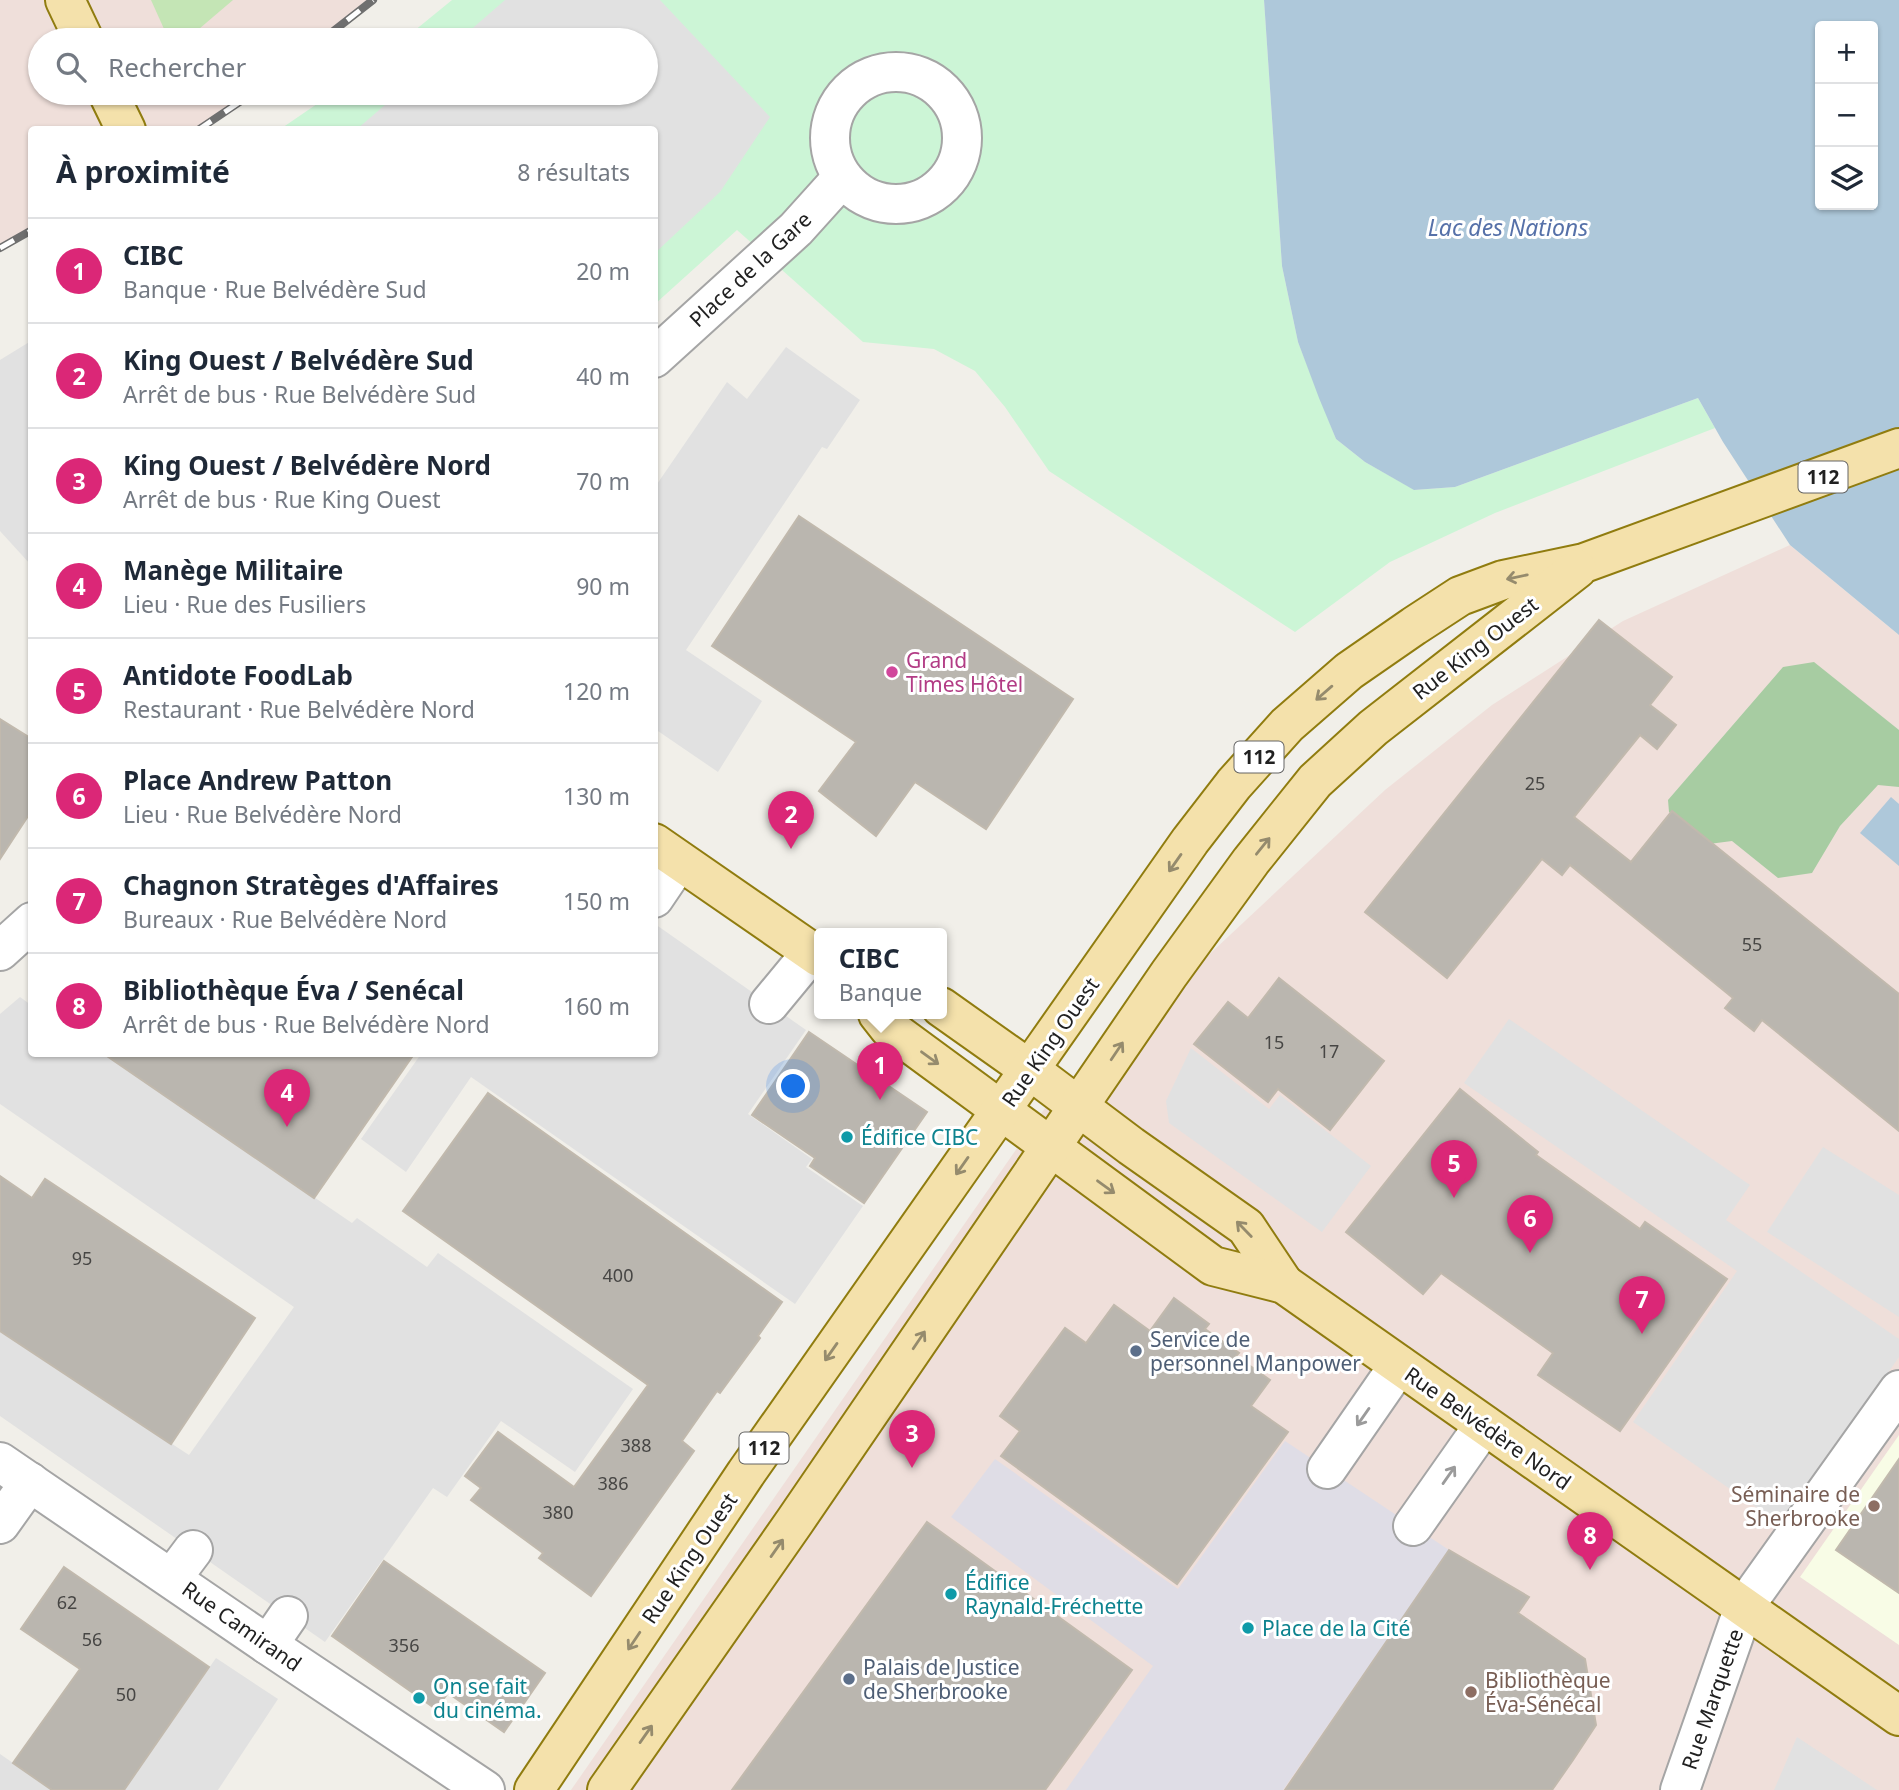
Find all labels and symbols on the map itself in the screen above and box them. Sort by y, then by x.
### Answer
street label: Place de la Gare [683,205,817,333]
water label: Lac des Nations [1428,211,1588,243]
road number: 112 [1798,462,1848,492]
one-way arrow [1506,571,1529,584]
street label: Rue King Ouest [1406,590,1544,706]
place label: Grand Times Hôtel [906,646,1023,698]
marker: Grand Times Hôtel [884,664,900,680]
one-way arrow [1315,685,1333,701]
road number: 112 [1234,742,1284,772]
house number: 25 [1525,771,1545,795]
pin: 2 [768,791,814,849]
one-way arrow [1256,838,1271,856]
one-way arrow [1168,853,1182,872]
house number: 55 [1742,932,1762,956]
street label: Rue King Ouest [995,971,1105,1112]
house number: 15 [1264,1030,1284,1054]
house number: 17 [1319,1039,1339,1063]
pin: 1 [857,1042,903,1100]
one-way arrow [1110,1042,1124,1061]
one-way arrow [920,1051,939,1065]
pin: 4 [264,1069,310,1127]
your location [776,1069,810,1103]
place label: Édifice CIBC [861,1123,978,1151]
marker: Édifice CIBC [839,1129,855,1145]
pin: 5 [1431,1140,1477,1198]
one-way arrow [955,1156,969,1175]
one-way arrow [1096,1180,1115,1195]
pin: 6 [1507,1195,1553,1253]
one-way arrow [1236,1221,1253,1238]
house number: 95 [72,1246,92,1270]
house number: 400 [603,1263,633,1287]
pin: 7 [1619,1276,1665,1334]
place label: Service de personnel Manpower [1150,1325,1361,1377]
one-way arrow [912,1331,926,1350]
one-way arrow [824,1342,838,1361]
marker: Service de personnel Manpower [1128,1343,1144,1359]
street label: Rue Belvédère Nord [1399,1360,1577,1496]
one-way arrow [1356,1407,1370,1426]
pin: 3 [889,1410,935,1468]
road number: 112 [740,1432,788,1464]
house number: 388 [621,1433,651,1457]
one-way arrow [1442,1466,1456,1485]
house number: 386 [598,1471,628,1495]
place label: Séminaire de Sherbrooke [1731,1480,1860,1532]
street label: Rue King Ouest [635,1487,743,1629]
marker: Séminaire de Sherbrooke [1866,1498,1882,1514]
house number: 380 [543,1500,573,1524]
pin: 8 [1567,1512,1613,1570]
one-way arrow [770,1539,784,1558]
place label: Édifice Raynald-Fréchette [965,1568,1143,1620]
street label: Rue Camirand [177,1575,307,1677]
marker: Édifice Raynald-Fréchette [943,1586,959,1602]
house number: 62 [57,1590,77,1614]
place label: Place de la Cité [1262,1614,1410,1642]
marker: Place de la Cité [1240,1620,1256,1636]
street label: Rue Marquette [1675,1625,1749,1773]
house number: 56 [82,1627,102,1651]
one-way arrow [626,1631,640,1651]
house number: 356 [389,1633,419,1657]
place label: Palais de Justice de Sherbrooke [863,1653,1020,1705]
place label: Bibliothèque Éva-Sénécal [1485,1666,1611,1718]
marker: Palais de Justice de Sherbrooke [841,1671,857,1687]
place label: On se fait du cinéma. [433,1672,542,1724]
house number: 50 [116,1682,136,1706]
marker: Bibliothèque Éva-Sénécal [1463,1684,1479,1700]
marker: On se fait du cinéma. [411,1690,427,1706]
one-way arrow [639,1725,653,1744]

